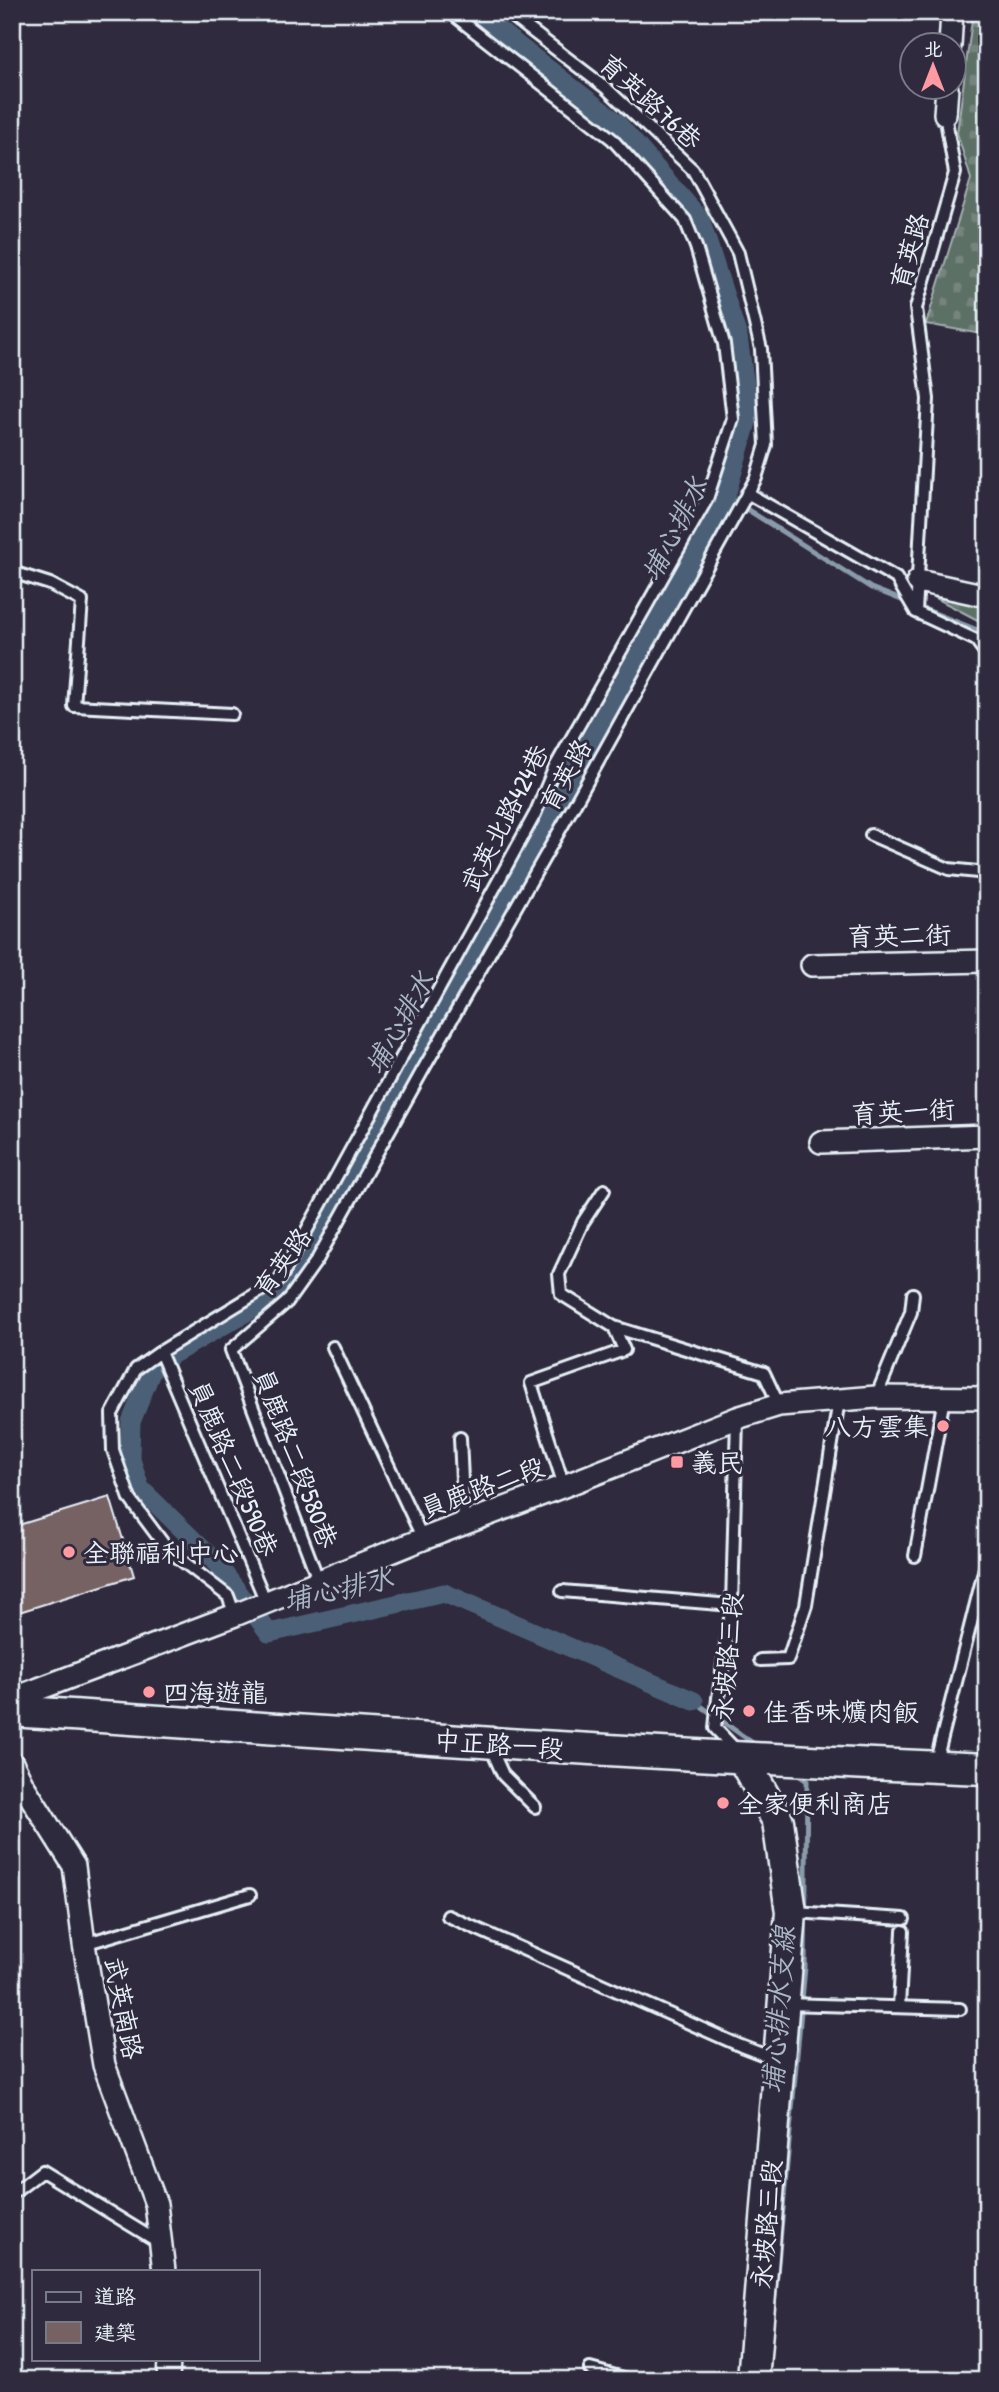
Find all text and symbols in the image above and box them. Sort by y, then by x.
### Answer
north arrow [898,32,968,102]
text: 北 [923,36,943,62]
street label: 育英路76巷 [592,45,710,157]
street label: 育英路 [881,209,937,293]
water label: 埔心排水 [632,470,717,588]
street label: 育英路 [531,732,599,818]
street label: 武英北路424巷 [452,738,556,898]
street label: 育英二街 [847,917,951,953]
water label: 埔心排水 [355,964,443,1081]
street label: 育英一街 [850,1091,956,1131]
street label: 育英路 [245,1220,319,1304]
street label: 員鹿路二段580巷 [246,1363,346,1553]
street label: 員鹿路二段590巷 [181,1375,287,1561]
place label: 八方雲集 [825,1409,929,1444]
marker: 八方雲集 [935,1418,951,1434]
place label: 義民 [691,1445,743,1480]
street label: 員鹿路二段 [415,1448,549,1526]
marker: 義民 [669,1454,685,1470]
place label: 全聯福利中心 [83,1535,239,1570]
marker: 全聯福利中心 [61,1544,77,1560]
water label: 埔心排水 [279,1558,398,1620]
street label: 永坡路三段 [704,1591,750,1723]
place label: 四海遊龍 [163,1675,267,1710]
marker: 四海遊龍 [141,1684,157,1700]
place label: 佳香味爌肉飯 [763,1694,919,1729]
marker: 佳香味爌肉飯 [741,1703,757,1719]
street label: 中正路一段 [433,1722,565,1766]
place label: 全家便利商店 [737,1786,893,1821]
marker: 全家便利商店 [715,1795,731,1811]
water label: 埔心排水支線 [753,1923,803,2095]
street label: 武英南路 [97,1954,151,2062]
street label: 永坡路三段 [743,2158,789,2290]
legend [32,2270,259,2360]
text: 道路 [94,2282,136,2311]
text: 建築 [94,2318,136,2347]

